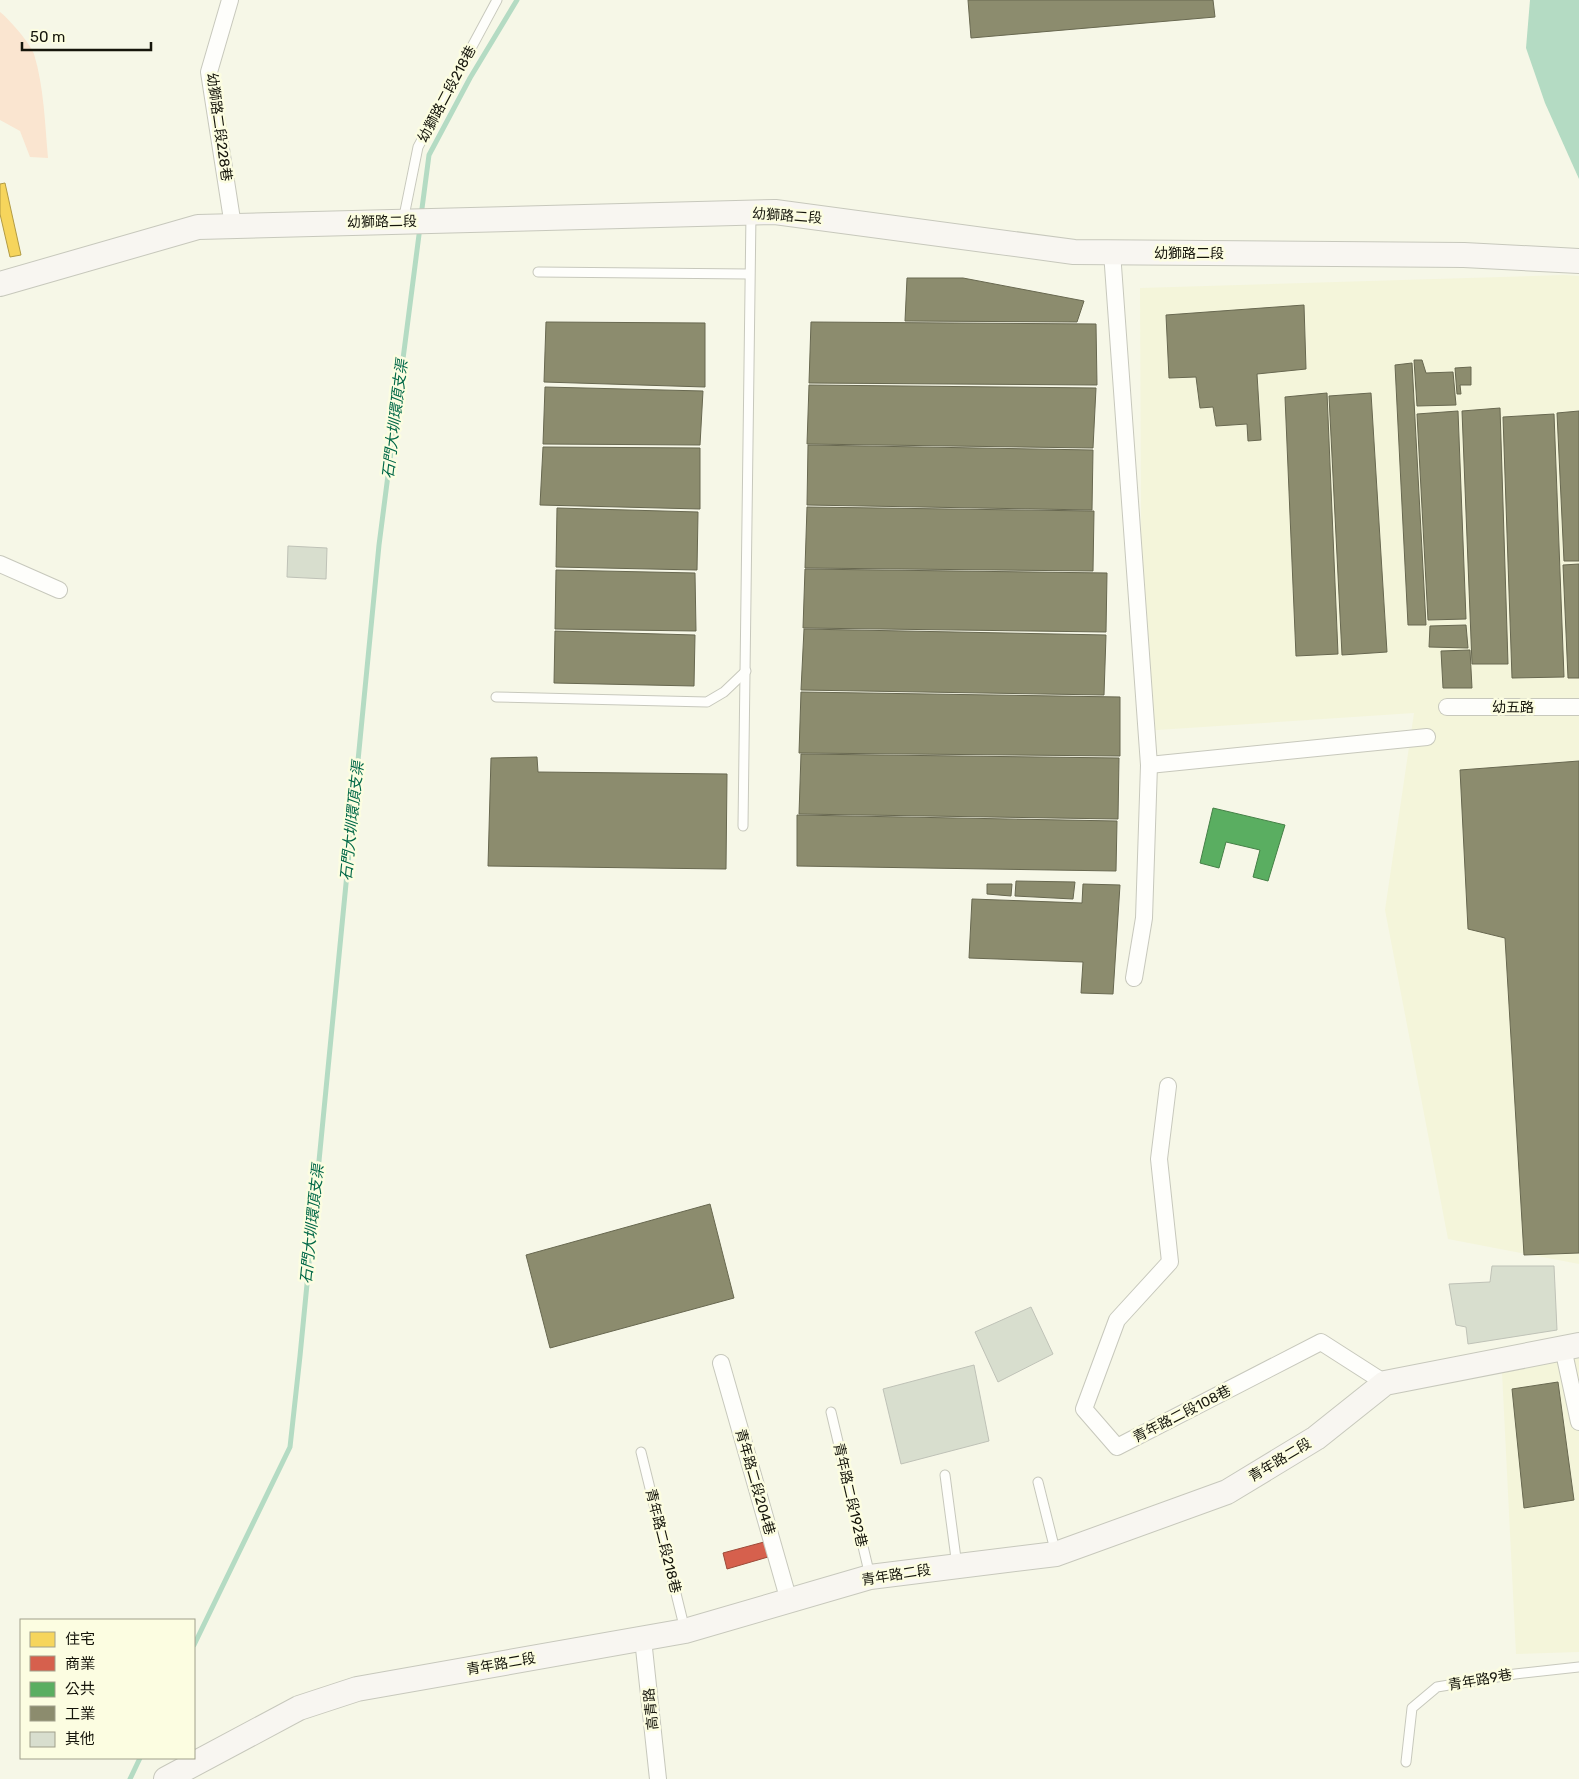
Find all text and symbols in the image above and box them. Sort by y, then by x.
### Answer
scale bar [22,20,151,52]
text: 50 m [30,28,65,46]
street label: 幼獅路二段218巷 [414,43,480,145]
street label: 幼獅路二段228巷 [203,72,235,182]
street label: 幼獅路二段 [751,205,823,227]
street label: 幼獅路二段 [347,213,417,231]
street label: 幼獅路二段 [1154,245,1224,262]
water label: 石門大圳環頂支渠 [379,356,411,480]
street label: 幼五路 [1492,699,1534,716]
water label: 石門大圳環頂支渠 [337,758,367,882]
water label: 石門大圳環頂支渠 [297,1161,327,1285]
street label: 青年路二段108巷 [1130,1382,1234,1446]
street label: 青年路二段204巷 [732,1427,778,1537]
street label: 青年路二段 [1246,1435,1314,1485]
street label: 青年路二段192巷 [830,1441,870,1549]
street label: 青年路二段218巷 [642,1487,684,1595]
street label: 青年路二段 [860,1561,932,1589]
legend [20,1619,195,1759]
text: 住宅 [65,1630,95,1648]
street label: 青年路二段 [465,1650,537,1678]
text: 商業 [65,1655,95,1673]
street label: 青年路9巷 [1447,1666,1513,1694]
text: 公共 [65,1680,95,1698]
street label: 高青路 [640,1687,662,1731]
text: 工業 [65,1705,95,1723]
text: 其他 [65,1730,95,1748]

